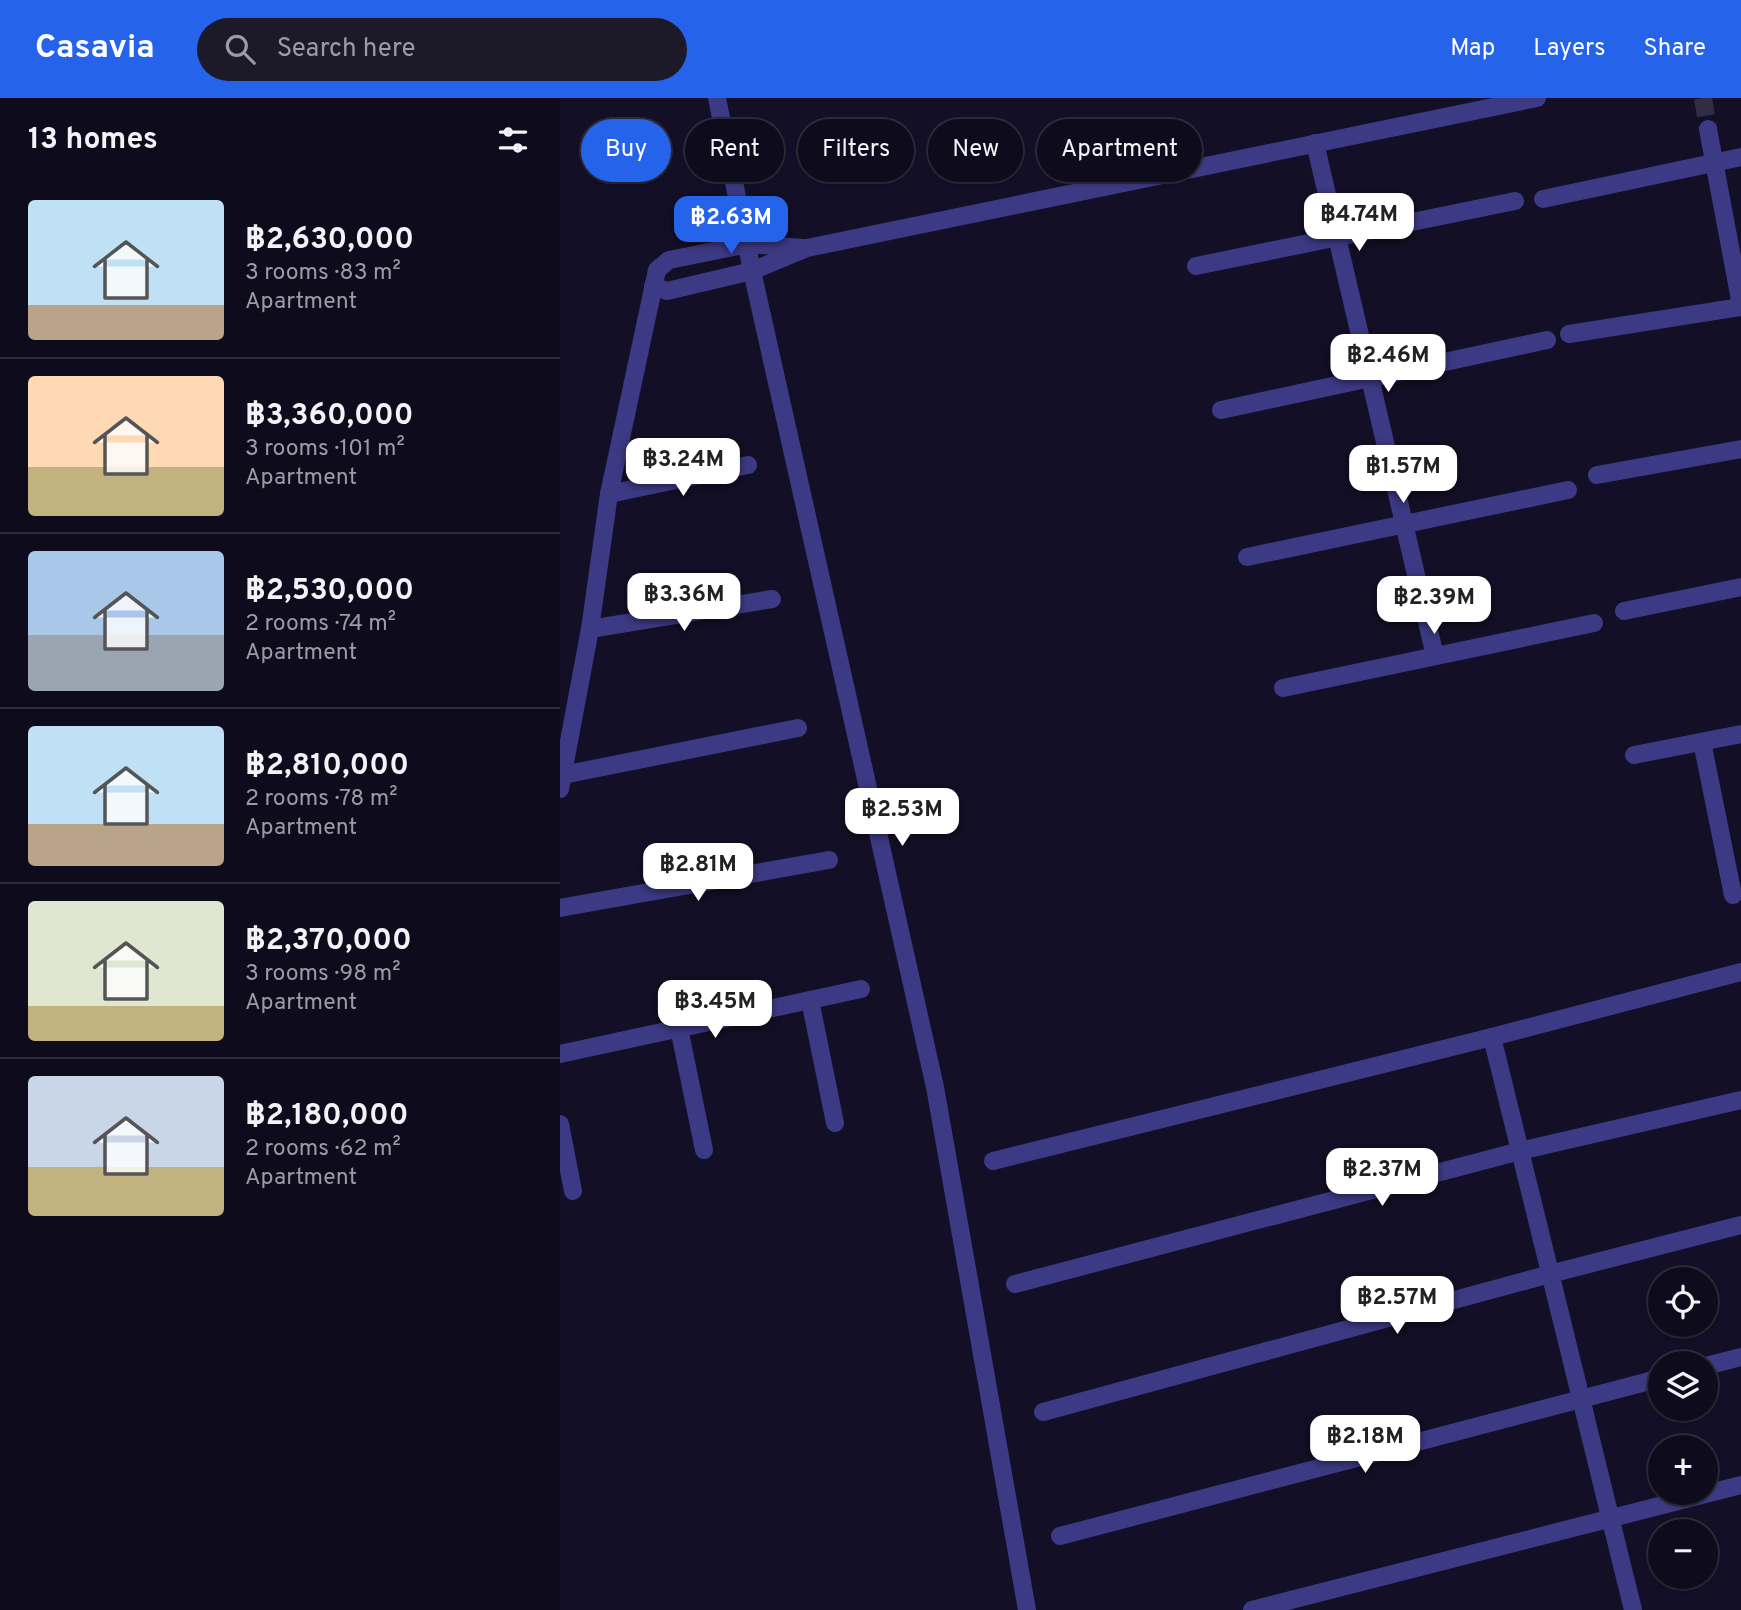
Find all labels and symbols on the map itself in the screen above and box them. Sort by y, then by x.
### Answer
pin: ฿4.74M [1302,194,1416,253]
pin: ฿2.63M [674,197,788,256]
pin: ฿2.46M [1331,334,1445,394]
pin: ฿3.24M [626,438,740,498]
pin: ฿1.57M [1346,446,1460,505]
pin: ฿3.36M [627,574,741,633]
pin: ฿2.39M [1377,576,1491,636]
pin: ฿2.53M [845,788,959,848]
pin: ฿2.81M [641,844,755,903]
pin: ฿3.45M [658,981,772,1040]
pin: ฿2.37M [1325,1148,1439,1208]
pin: ฿2.57M [1340,1276,1454,1336]
pin: ฿2.18M [1308,1416,1422,1475]

